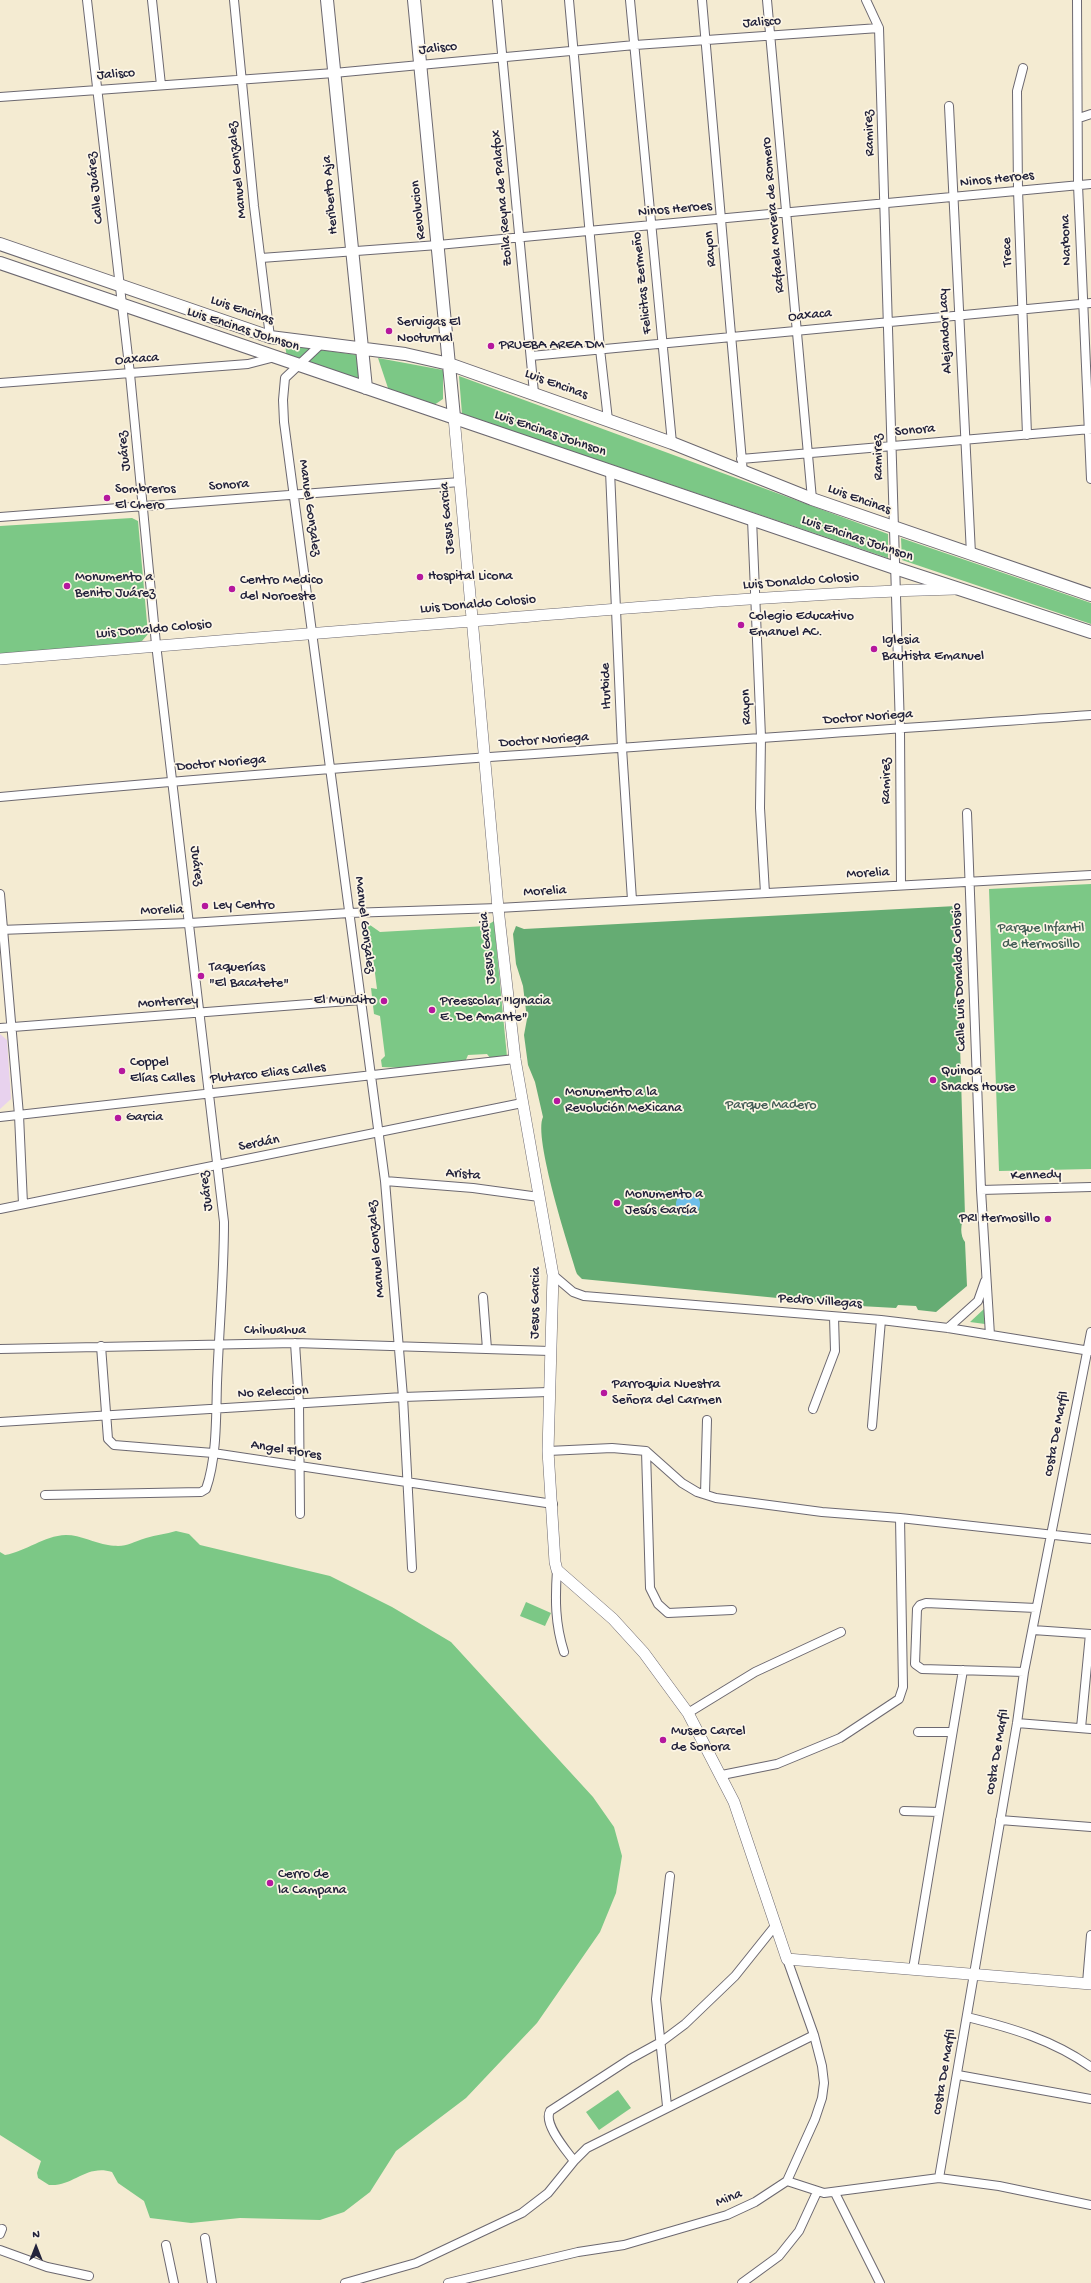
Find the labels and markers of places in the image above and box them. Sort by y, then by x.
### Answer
place label: Servigas El Nocturnal [397,315,461,348]
marker: Servigas El Nocturnal [384,326,394,336]
place label: PRUEBA AREA DM [499,338,604,354]
marker: PRUEBA AREA DM [486,341,496,351]
place label: Sombreros El Chero [115,482,176,514]
marker: Sombreros El Chero [102,493,112,503]
place label: Hospital Licona [428,569,513,585]
place label: Monumento a Benito Juárez [75,570,155,602]
marker: Hospital Licona [415,572,425,582]
place label: Centro Medico del Noroeste [240,573,323,606]
marker: Monumento a Benito Juárez [62,581,72,591]
marker: Centro Medico del Noroeste [227,584,237,594]
place label: Colegio Educativo Emanuel AC. [749,609,854,642]
marker: Colegio Educativo Emanuel AC. [736,620,746,630]
place label: Iglesia Bautista Emanuel [882,633,984,666]
marker: Iglesia Bautista Emanuel [869,644,879,654]
place label: Ley Centro [213,898,275,914]
marker: Ley Centro [200,901,210,911]
place label: Taquerías "El Bacatete" [209,960,289,992]
marker: Taquerías "El Bacatete" [196,971,206,981]
place label: El Mundito [314,993,376,1009]
place label: Preescolar "Ignacia E. De Amante" [440,994,551,1026]
marker: El Mundito [379,996,389,1006]
marker: Preescolar "Ignacia E. De Amante" [427,1005,437,1015]
place label: Coppel Elías Calles [130,1055,195,1088]
place label: Quinoa Snacks House [941,1064,1016,1096]
marker: Coppel Elías Calles [117,1066,127,1076]
marker: Quinoa Snacks House [928,1075,938,1085]
place label: Monumento a la Revolución Mexicana [565,1085,682,1118]
marker: Monumento a la Revolución Mexicana [552,1096,562,1106]
place label: Garcia [126,1110,163,1126]
marker: Garcia [113,1113,123,1123]
place label: Monumento a Jesús García [625,1187,703,1220]
marker: Monumento a Jesús García [612,1198,622,1208]
place label: PRI Hermosillo [959,1211,1040,1227]
marker: PRI Hermosillo [1043,1214,1053,1224]
place label: Parroquia Nuestra Señora del Carmen [612,1377,722,1410]
marker: Parroquia Nuestra Señora del Carmen [599,1388,609,1398]
place label: Museo Carcel de Sonora [671,1724,746,1756]
marker: Museo Carcel de Sonora [658,1735,668,1745]
place label: Cerro de la Campana [278,1867,347,1900]
marker: Cerro de la Campana [265,1878,275,1888]

